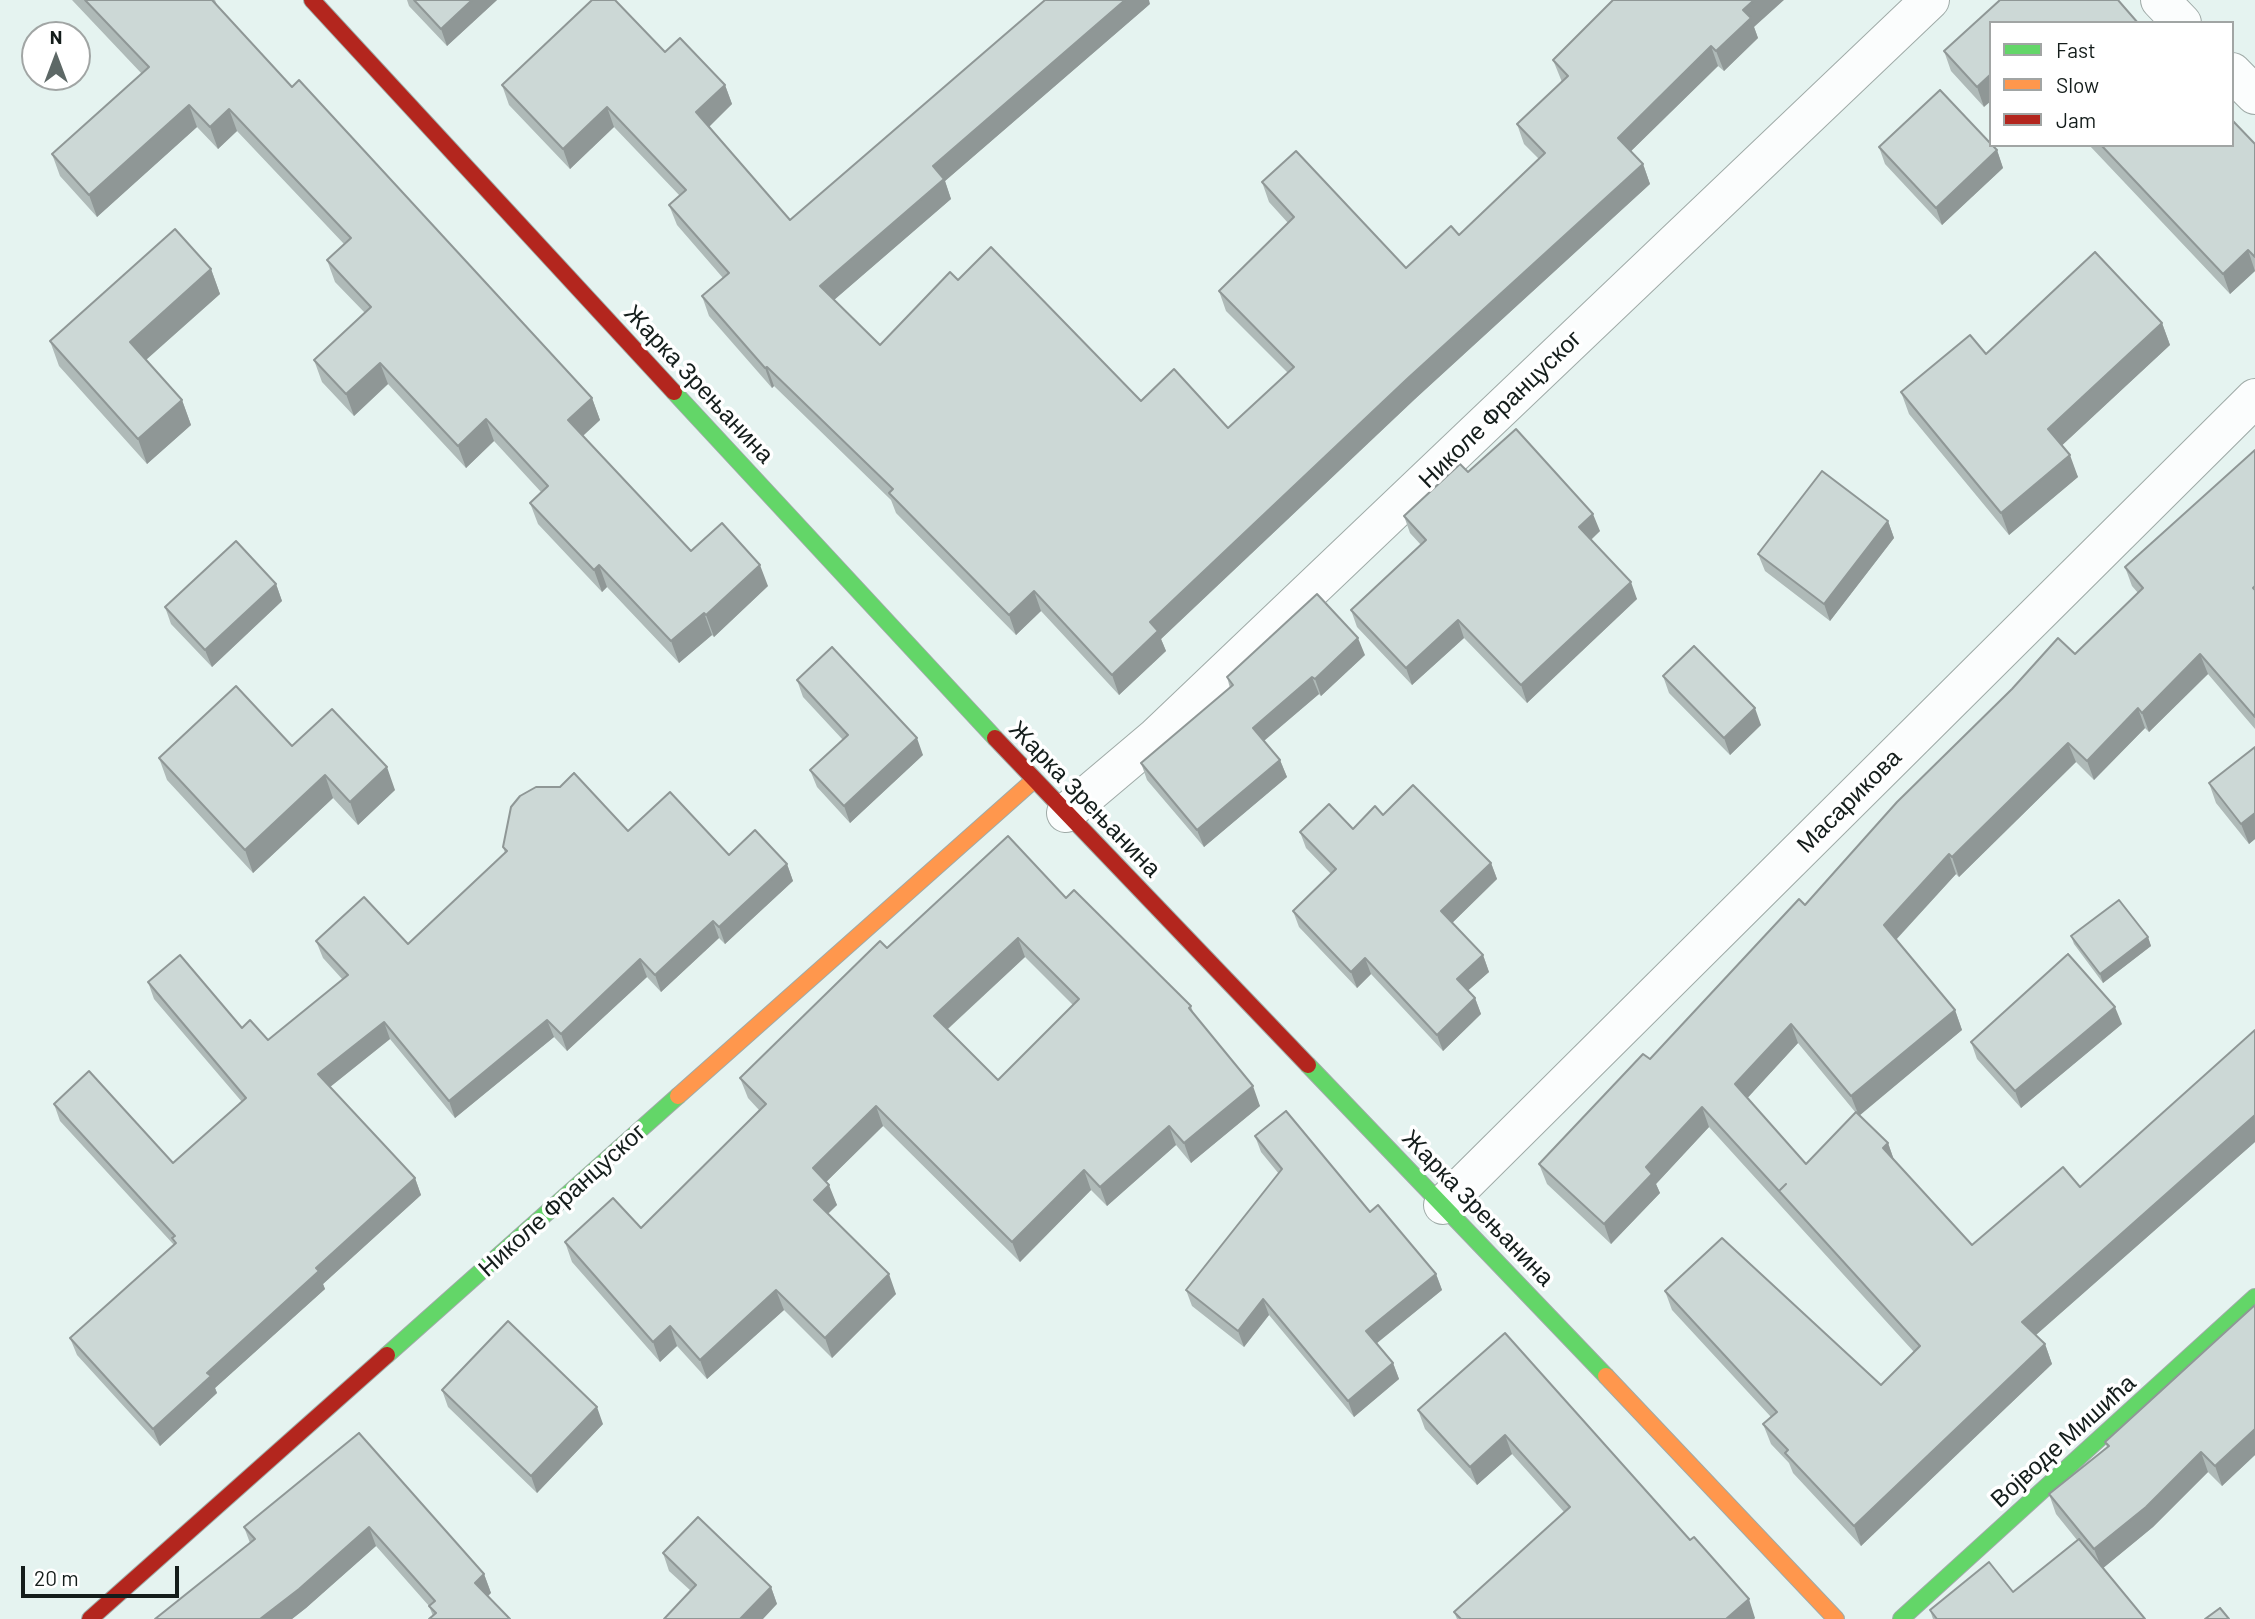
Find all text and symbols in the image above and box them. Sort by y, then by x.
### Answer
north arrow [21,21,91,91]
legend [1989,21,2234,147]
text: N [50,25,62,48]
text: Fast [2056,37,2096,62]
text: Slow [2056,72,2099,97]
text: Jam [2056,107,2096,132]
street label: Жарка Зрењанина [618,299,780,469]
street label: Николе Француског [1413,324,1587,494]
street label: Жарка Зрењанина [1003,715,1167,883]
street label: Масарикова [1791,743,1907,859]
street label: Николе Француског [472,1117,652,1283]
street label: Жарка Зрењанина [1396,1124,1560,1292]
street label: Војводе Мишића [1985,1368,2141,1514]
scale bar [24,1552,182,1596]
text: 20 m [34,1565,79,1590]

